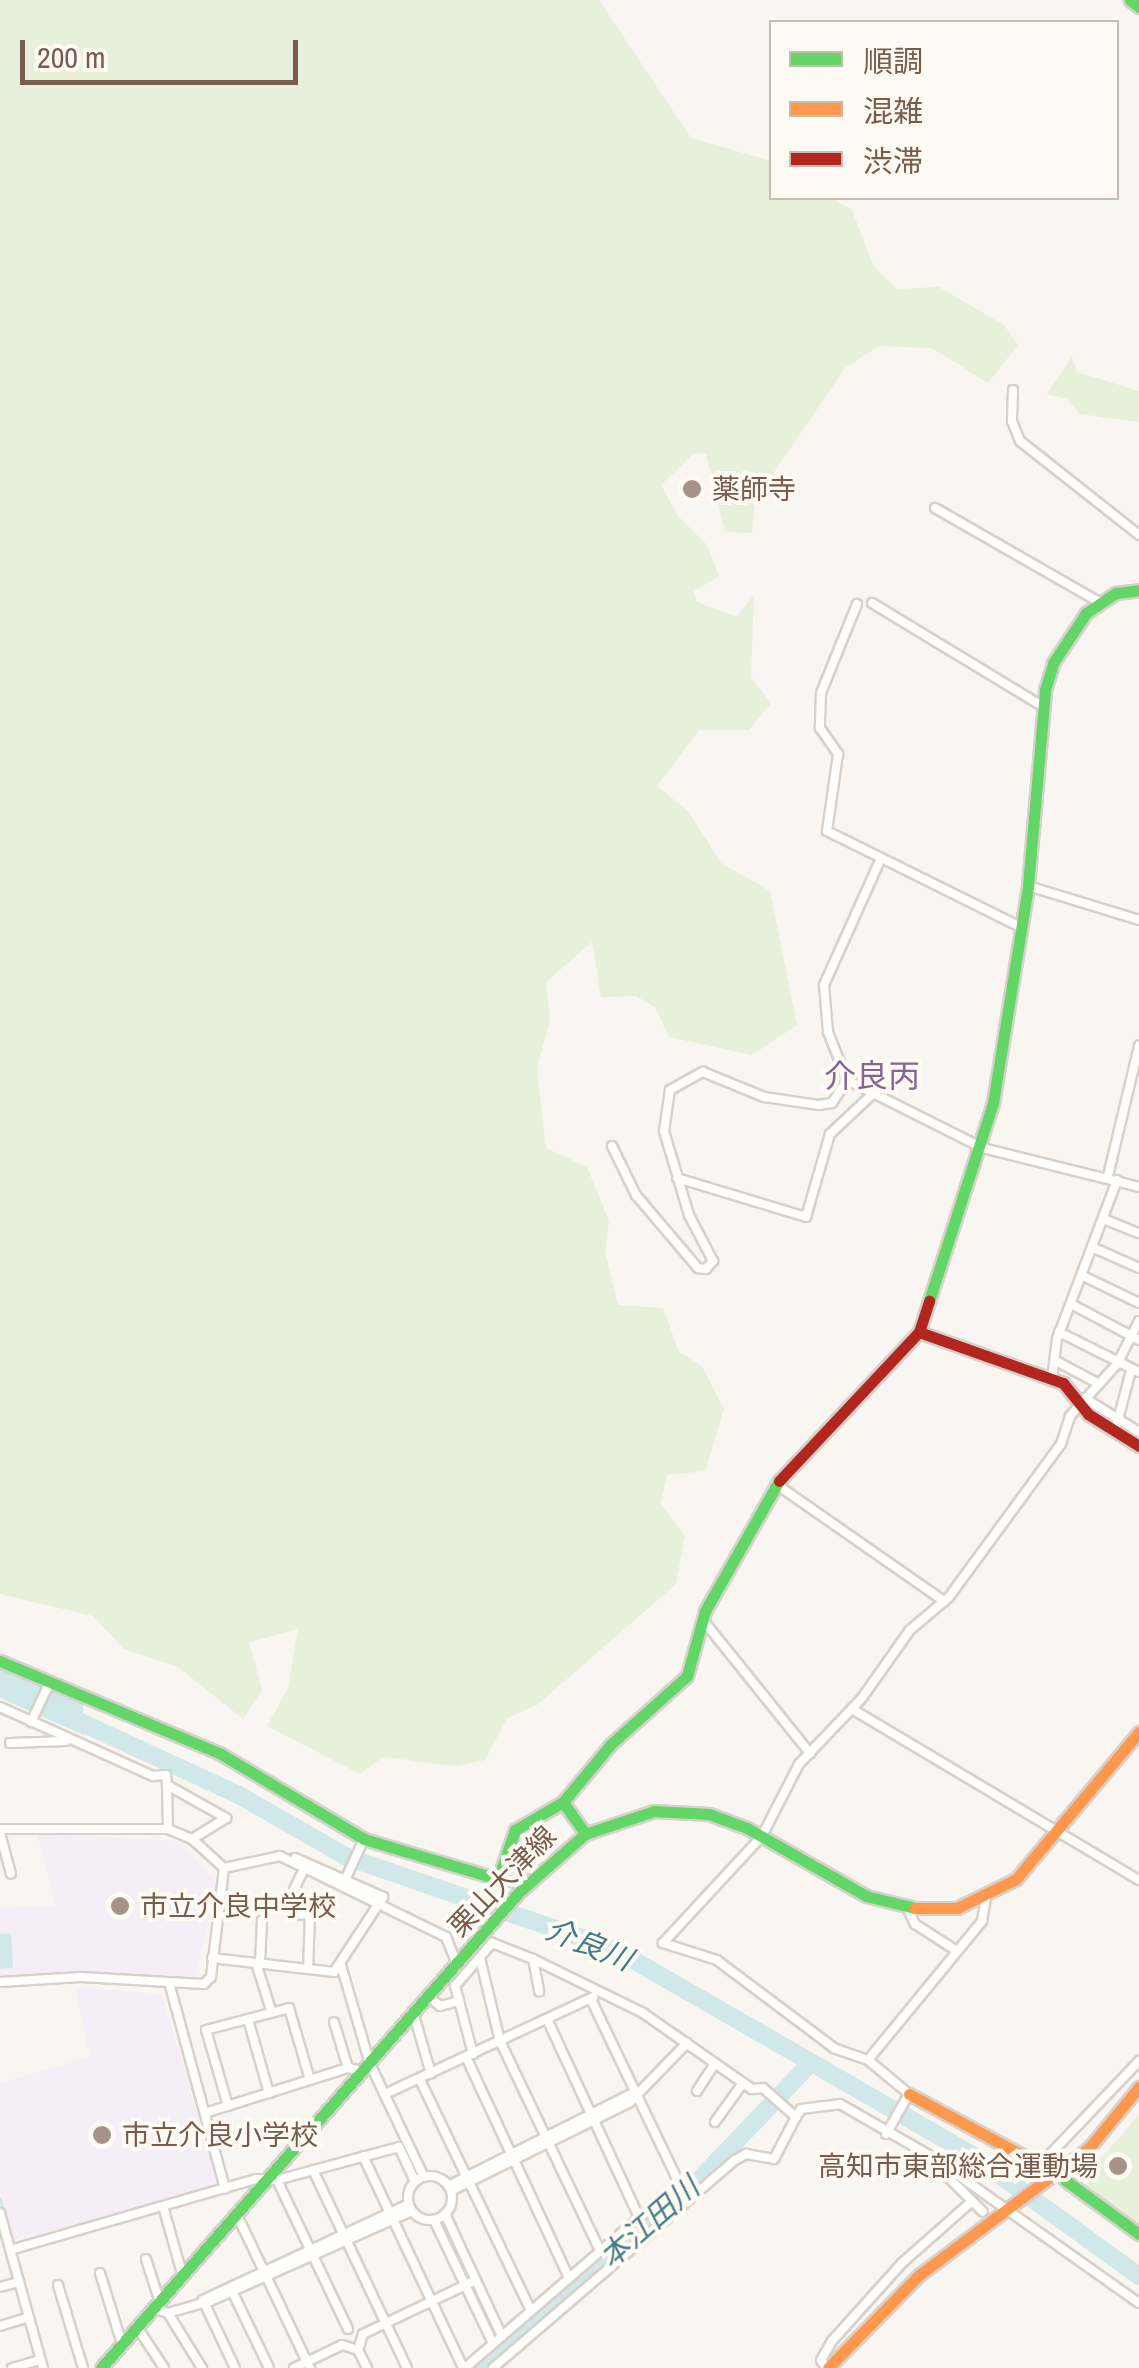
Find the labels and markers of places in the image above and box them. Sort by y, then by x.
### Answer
place label: 薬師寺 [712,472,796,506]
marker: 薬師寺 [681,478,703,500]
place label: 市立介良中学校 [140,1889,336,1923]
marker: 市立介良中学校 [109,1895,131,1917]
place label: 市立介良小学校 [122,2118,318,2152]
marker: 市立介良小学校 [91,2124,113,2146]
place label: 高知市東部総合運動場 [818,2149,1098,2183]
marker: 高知市東部総合運動場 [1107,2155,1129,2177]

